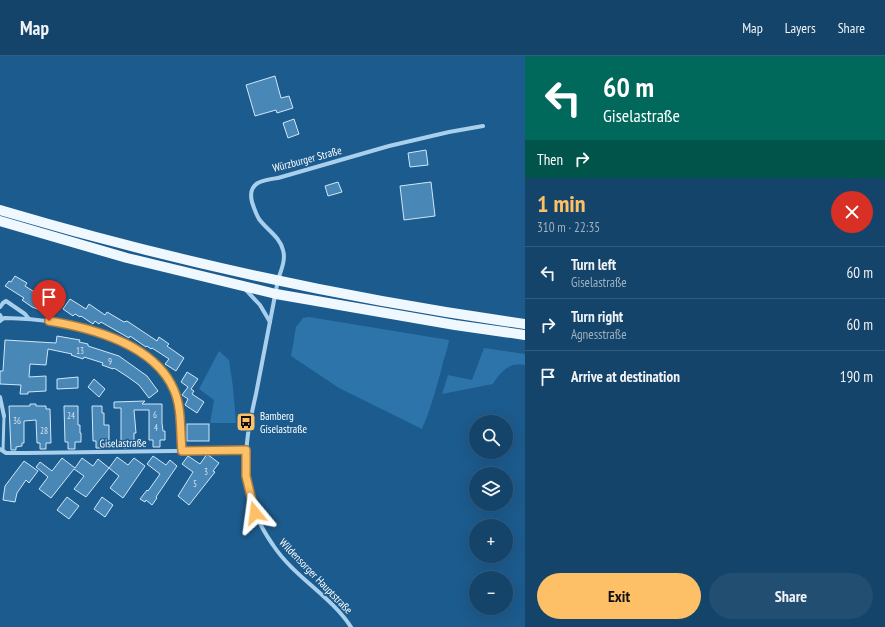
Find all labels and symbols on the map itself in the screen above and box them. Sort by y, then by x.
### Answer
street label: Würzburger Straße [271,143,344,175]
pin [32,280,66,321]
house number: 13 [76,345,84,356]
house number: 9 [108,356,112,367]
house number: 6 [153,409,157,420]
place label: Bamberg Giselastraße [260,409,308,436]
house number: 24 [67,410,75,421]
bus stop icon: Bamberg Giselastraße [235,411,257,433]
house number: 36 [13,415,21,426]
house number: 4 [154,422,158,433]
house number: 28 [40,425,48,436]
street label: Giselastraße [99,436,147,450]
house number: 3 [204,466,208,477]
house number: 5 [193,478,197,489]
position arrow [234,492,276,534]
street label: Wildensorger Hauptstraße [276,535,356,617]

